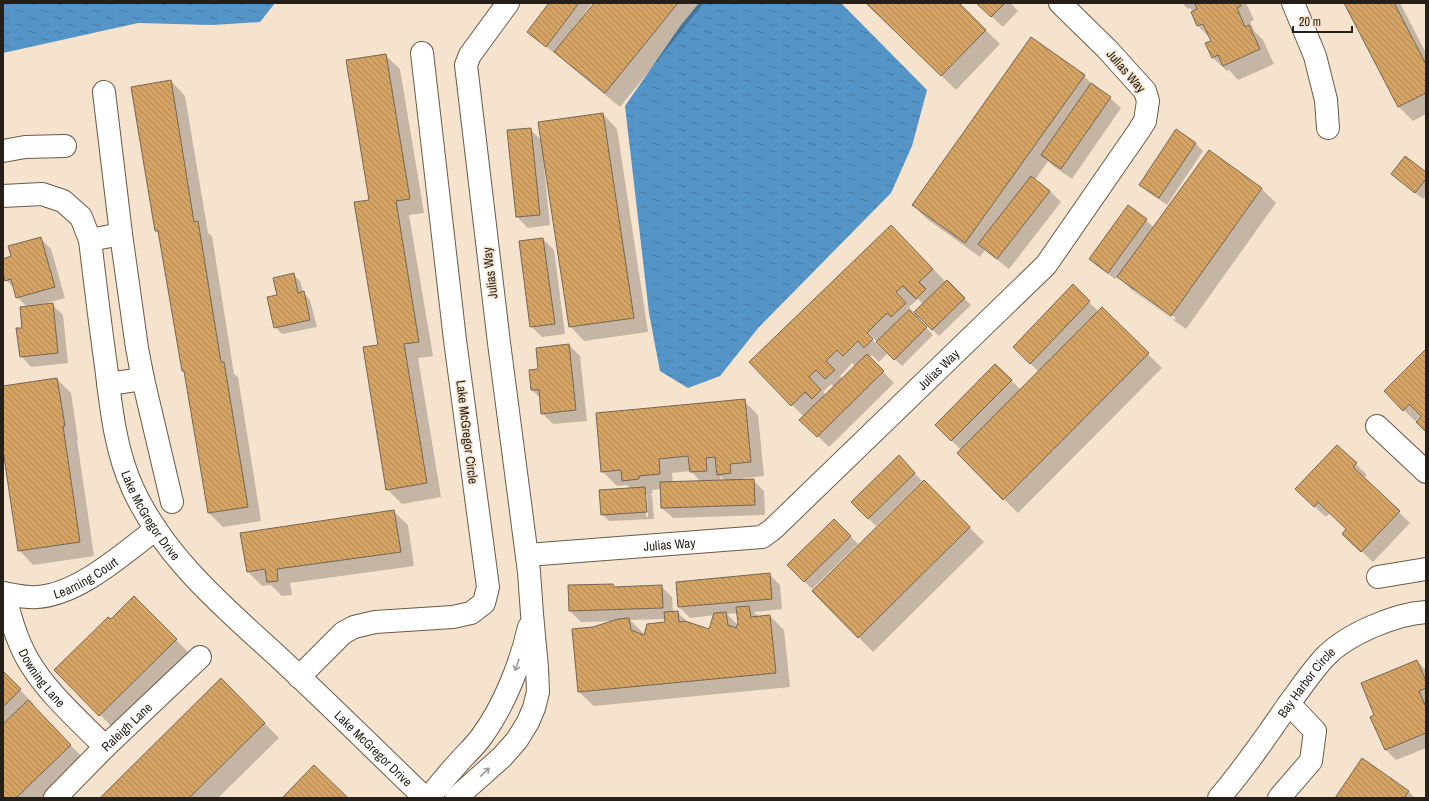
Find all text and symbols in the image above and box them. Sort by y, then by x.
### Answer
scale bar [1293,8,1352,34]
text: 20 m [1299,14,1321,30]
street label: Julias Way [1103,46,1150,97]
street label: Julias Way [478,246,502,300]
street label: Julias Way [914,345,963,393]
street label: Lake McGregor Circle [452,379,482,485]
street label: Lake McGregor Drive [118,468,184,564]
street label: Julias Way [643,534,697,555]
street label: Learning Court [51,553,121,602]
street label: Bay Harbor Circle [1273,643,1339,721]
street label: Downing Lane [15,646,69,711]
one-way arrow [513,659,520,672]
street label: Raleigh Lane [98,699,155,755]
street label: Lake McGregor Drive [331,707,416,790]
one-way arrow [480,767,490,777]

